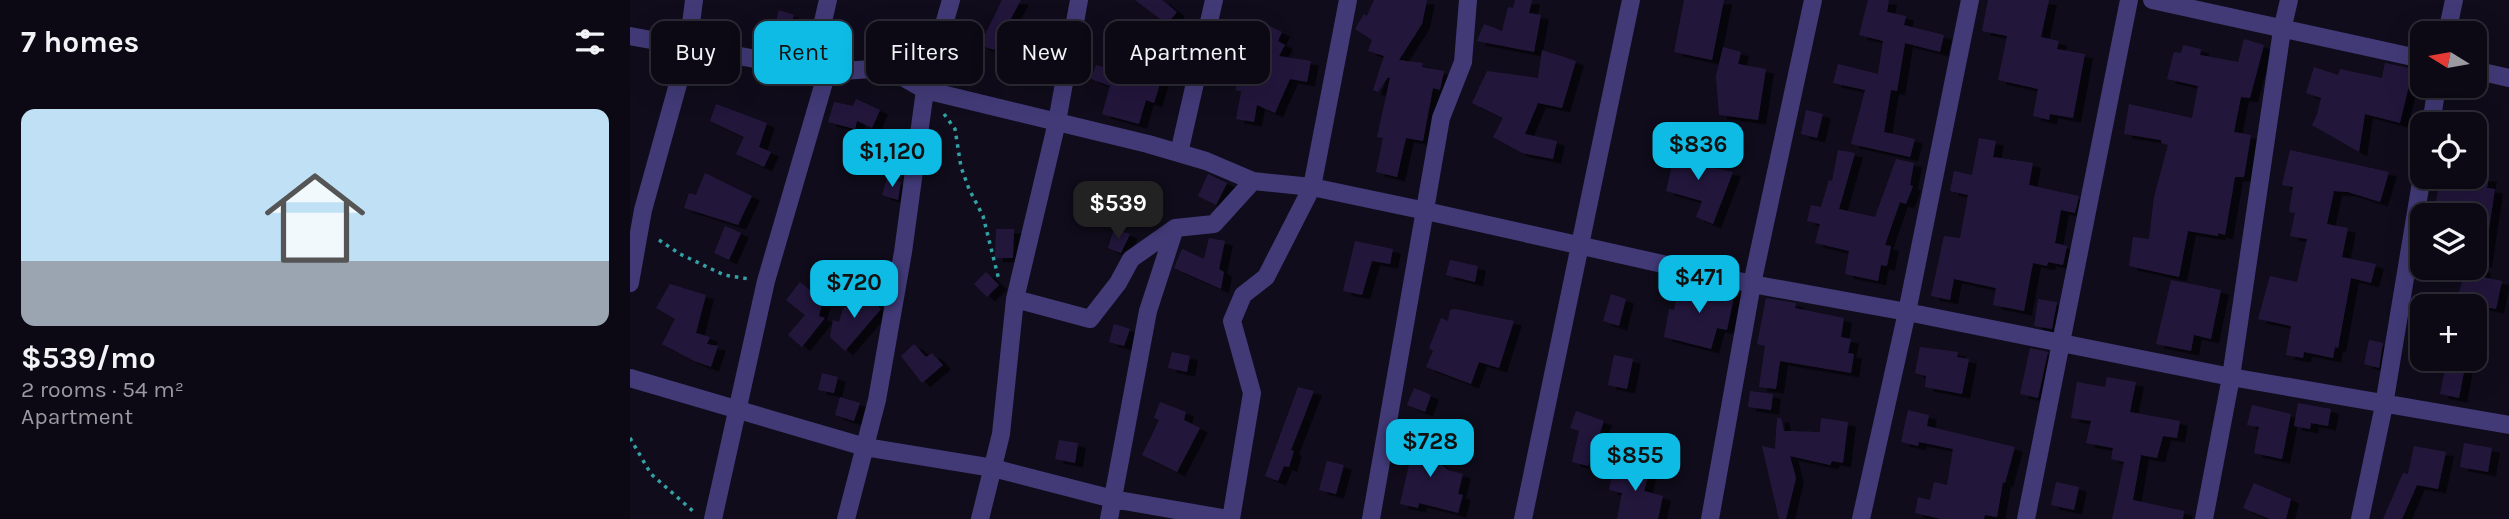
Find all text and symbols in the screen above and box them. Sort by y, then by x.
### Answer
chip: Buy [651,21,740,84]
chip: Rent [754,21,852,84]
chip: Filters [866,21,983,84]
chip: New [997,21,1091,84]
chip: Apartment [1105,21,1270,84]
north arrow [2410,21,2487,98]
map controls [2410,21,2487,371]
icon: filters [571,23,609,61]
text: 7 homes [21,24,139,60]
button: locate [2410,112,2487,189]
pin: $836 [1657,122,1739,182]
pin: $1,120 [835,130,949,189]
text: $836 [1669,131,1727,158]
text: $1,120 [859,138,925,165]
icon: home [252,155,378,281]
pin: $539 [1077,182,1159,241]
text: $539 [1089,190,1147,217]
button: layers [2410,203,2487,280]
pin: $471 [1658,256,1740,315]
pin: $720 [813,260,895,320]
text: $471 [1674,264,1724,291]
text: $720 [826,269,882,296]
button: + [2410,294,2487,371]
text: $539/mo [21,340,156,376]
text: 2 rooms · 54 m² [21,376,184,403]
text: Apartment [21,403,133,430]
pin: $728 [1389,420,1471,479]
text: $728 [1402,428,1458,455]
pin: $855 [1594,434,1676,493]
text: $855 [1606,442,1664,469]

